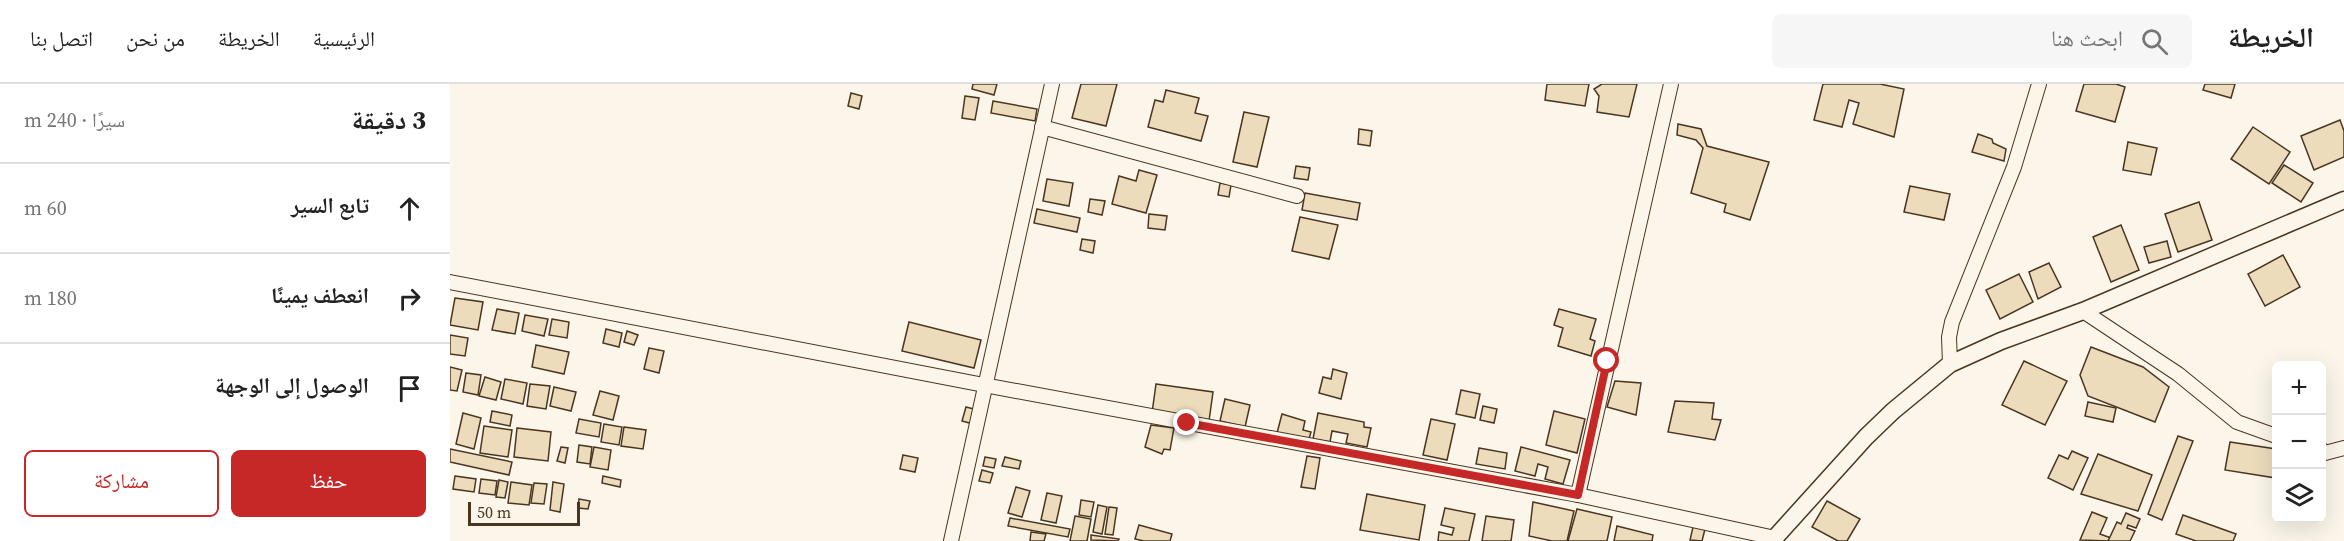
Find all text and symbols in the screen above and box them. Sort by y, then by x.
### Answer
search box [1772,14,2192,68]
text: الخريطة [2228,18,2314,56]
text: ابحث هنا [2051,23,2123,53]
text: اتصل بنا [30,24,93,53]
text: من نحن [126,24,185,53]
text: الخريطة [218,24,280,53]
text: الرئيسية [313,24,375,53]
icon: search [2138,25,2171,58]
text: 3 دقيقة [352,102,426,138]
text: سيرًا · 240 m [24,106,125,134]
text: تابع السير [291,190,369,220]
icon: ahead [393,192,426,225]
text: 60 m [24,194,67,222]
text: انعطف يمينًا [271,280,369,310]
icon: right [393,282,426,315]
text: 180 m [24,284,77,312]
route start [1593,347,1619,373]
map controls [2272,361,2326,523]
button: + [2272,361,2326,415]
text: الوصول إلى الوجهة [215,370,369,400]
icon: arrive [393,372,426,405]
route end [1173,409,1199,435]
button: − [2272,415,2326,469]
button: مشاركة [24,450,219,517]
button: حفظ [231,450,426,517]
button: layers [2272,469,2326,523]
scale bar [468,499,580,526]
text: 50 m [477,501,511,523]

